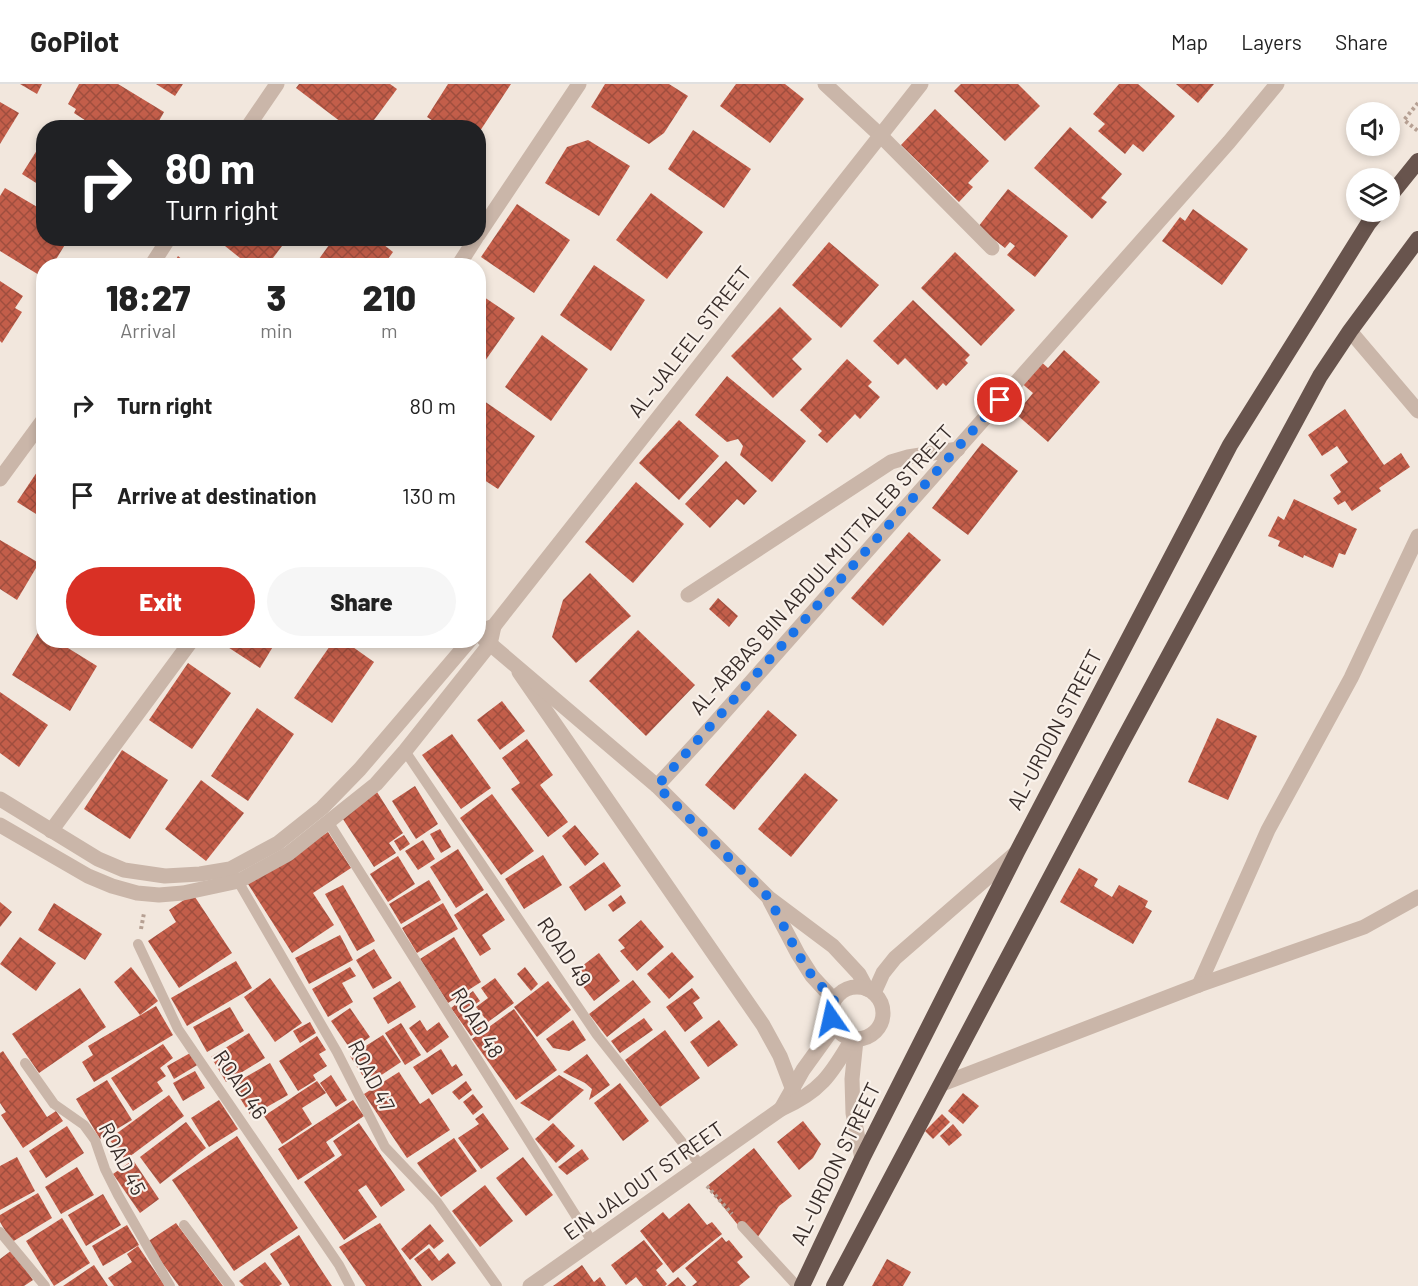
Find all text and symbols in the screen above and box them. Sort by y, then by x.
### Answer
text: GoPilot [30,24,119,58]
text: Map [1171,29,1208,54]
text: Layers [1241,29,1302,54]
text: Share [1335,29,1388,54]
map controls [1346,102,1400,222]
button: sound [1346,102,1400,156]
text: 80 m [165,142,255,192]
icon: right [66,144,144,222]
button: layers [1346,168,1400,222]
text: Turn right [165,193,279,225]
street label: AL-JALEEL STREET [622,260,756,422]
text: 18:27 [106,275,190,318]
text: 3 [267,275,286,318]
text: 210 [362,275,416,318]
text: Arrival [120,318,176,342]
text: min [260,318,293,342]
text: m [381,318,398,342]
pin [974,374,1025,425]
icon: arrive [983,383,1016,416]
icon: right [66,389,99,422]
text: Turn right [117,392,212,418]
text: 80 m [410,392,456,418]
street label: AL-ABBAS BIN ABDULMUTTALEB STREET [684,419,958,719]
icon: arrive [66,479,99,512]
text: Arrive at destination [117,482,316,508]
text: 130 m [402,482,456,508]
button: Exit [66,567,255,636]
button: Share [267,567,456,636]
street label: AL-URDON STREET [1001,645,1106,814]
street label: ROAD 49 [533,912,598,991]
street label: ROAD 48 [447,982,510,1062]
position arrow [799,986,863,1050]
street label: ROAD 47 [344,1035,401,1115]
street label: ROAD 46 [209,1045,273,1124]
street label: AL-URDON STREET [784,1078,885,1249]
street label: EIN JALOUT STREET [558,1115,728,1244]
street label: ROAD 45 [94,1118,152,1199]

